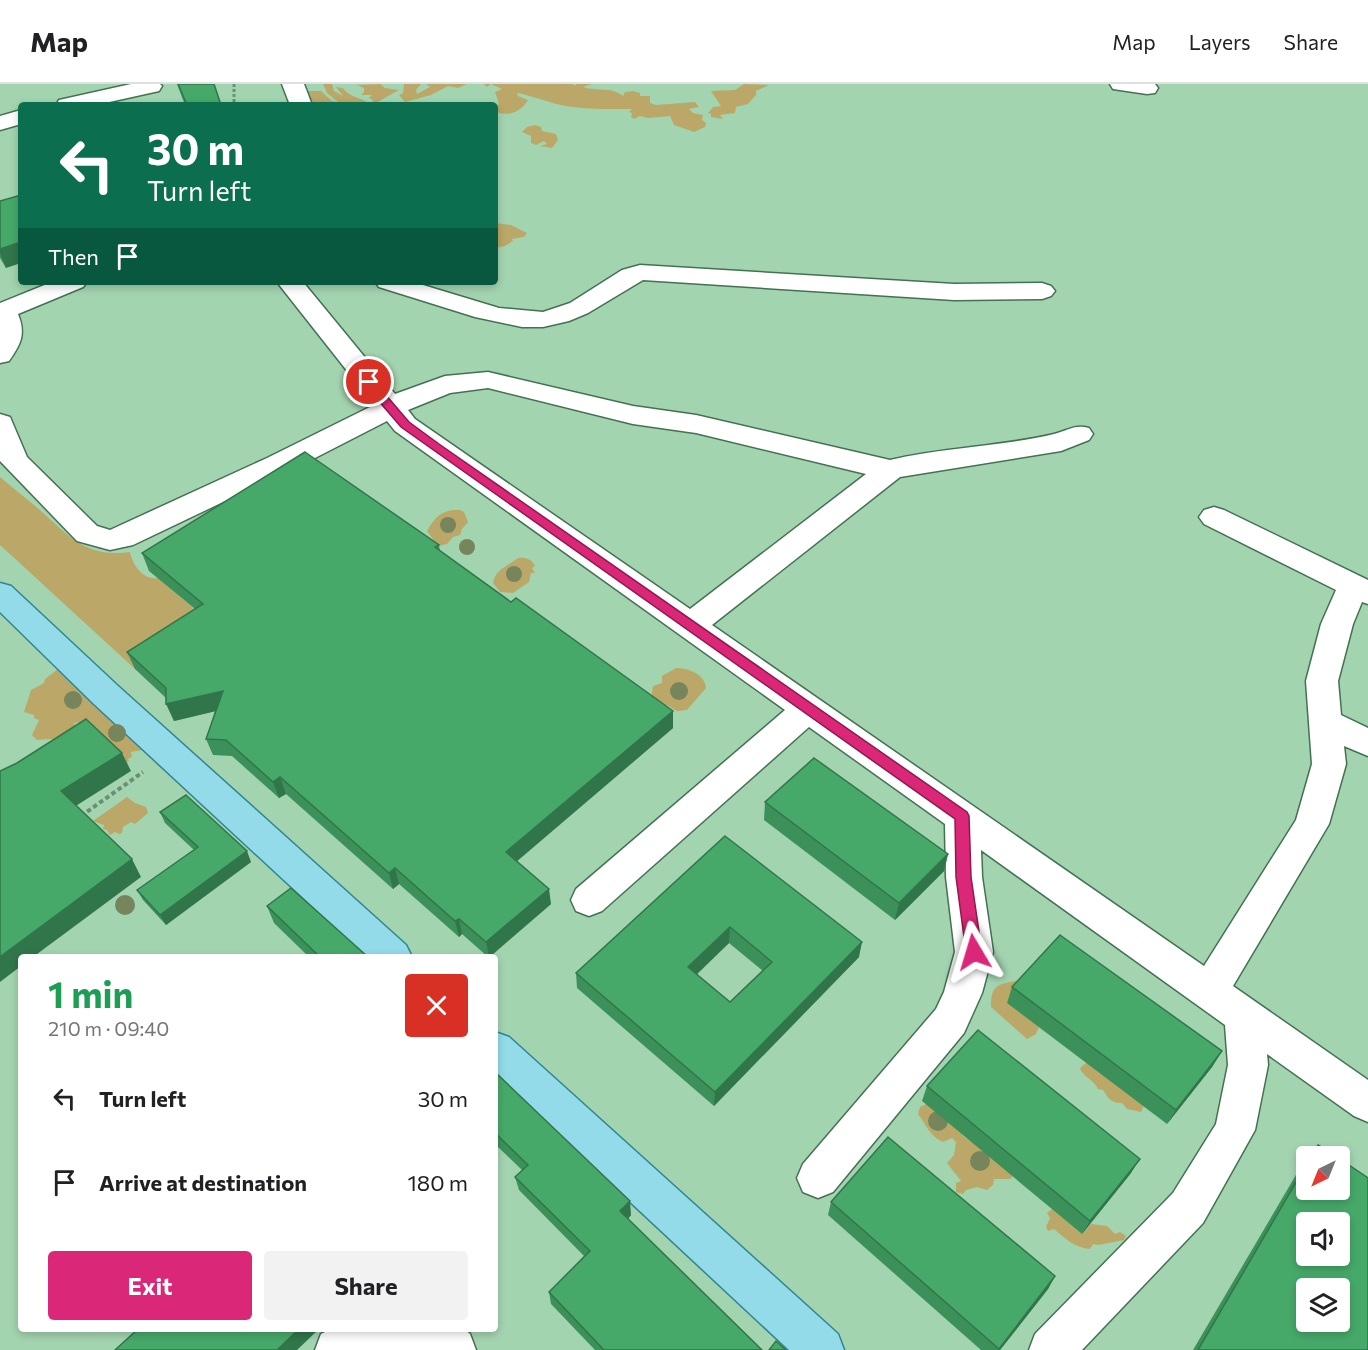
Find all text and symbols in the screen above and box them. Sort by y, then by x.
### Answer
text: Map [30,24,88,58]
text: Map [1112,29,1156,54]
text: Layers [1189,29,1251,54]
text: Share [1284,29,1338,54]
text: 30 m [147,122,244,174]
icon: left [48,126,126,204]
text: Turn left [147,174,251,207]
icon: arrive [111,240,144,273]
text: Then [48,243,99,270]
pin [343,356,394,407]
icon: arrive [352,365,385,398]
position arrow [942,920,1006,984]
text: 1 min [48,971,133,1015]
button: close [405,974,468,1037]
text: 210 m · 09:40 [48,1016,169,1040]
icon: left [48,1082,81,1115]
text: Turn left [99,1085,186,1112]
text: 30 m [418,1085,468,1112]
north arrow [1296,1146,1350,1200]
map controls [1296,1146,1350,1332]
icon: arrive [48,1166,81,1199]
text: Arrive at destination [99,1169,307,1196]
text: 180 m [407,1169,468,1196]
button: sound [1296,1212,1350,1266]
button: Exit [48,1251,252,1320]
button: Share [264,1251,468,1320]
button: layers [1296,1278,1350,1332]

